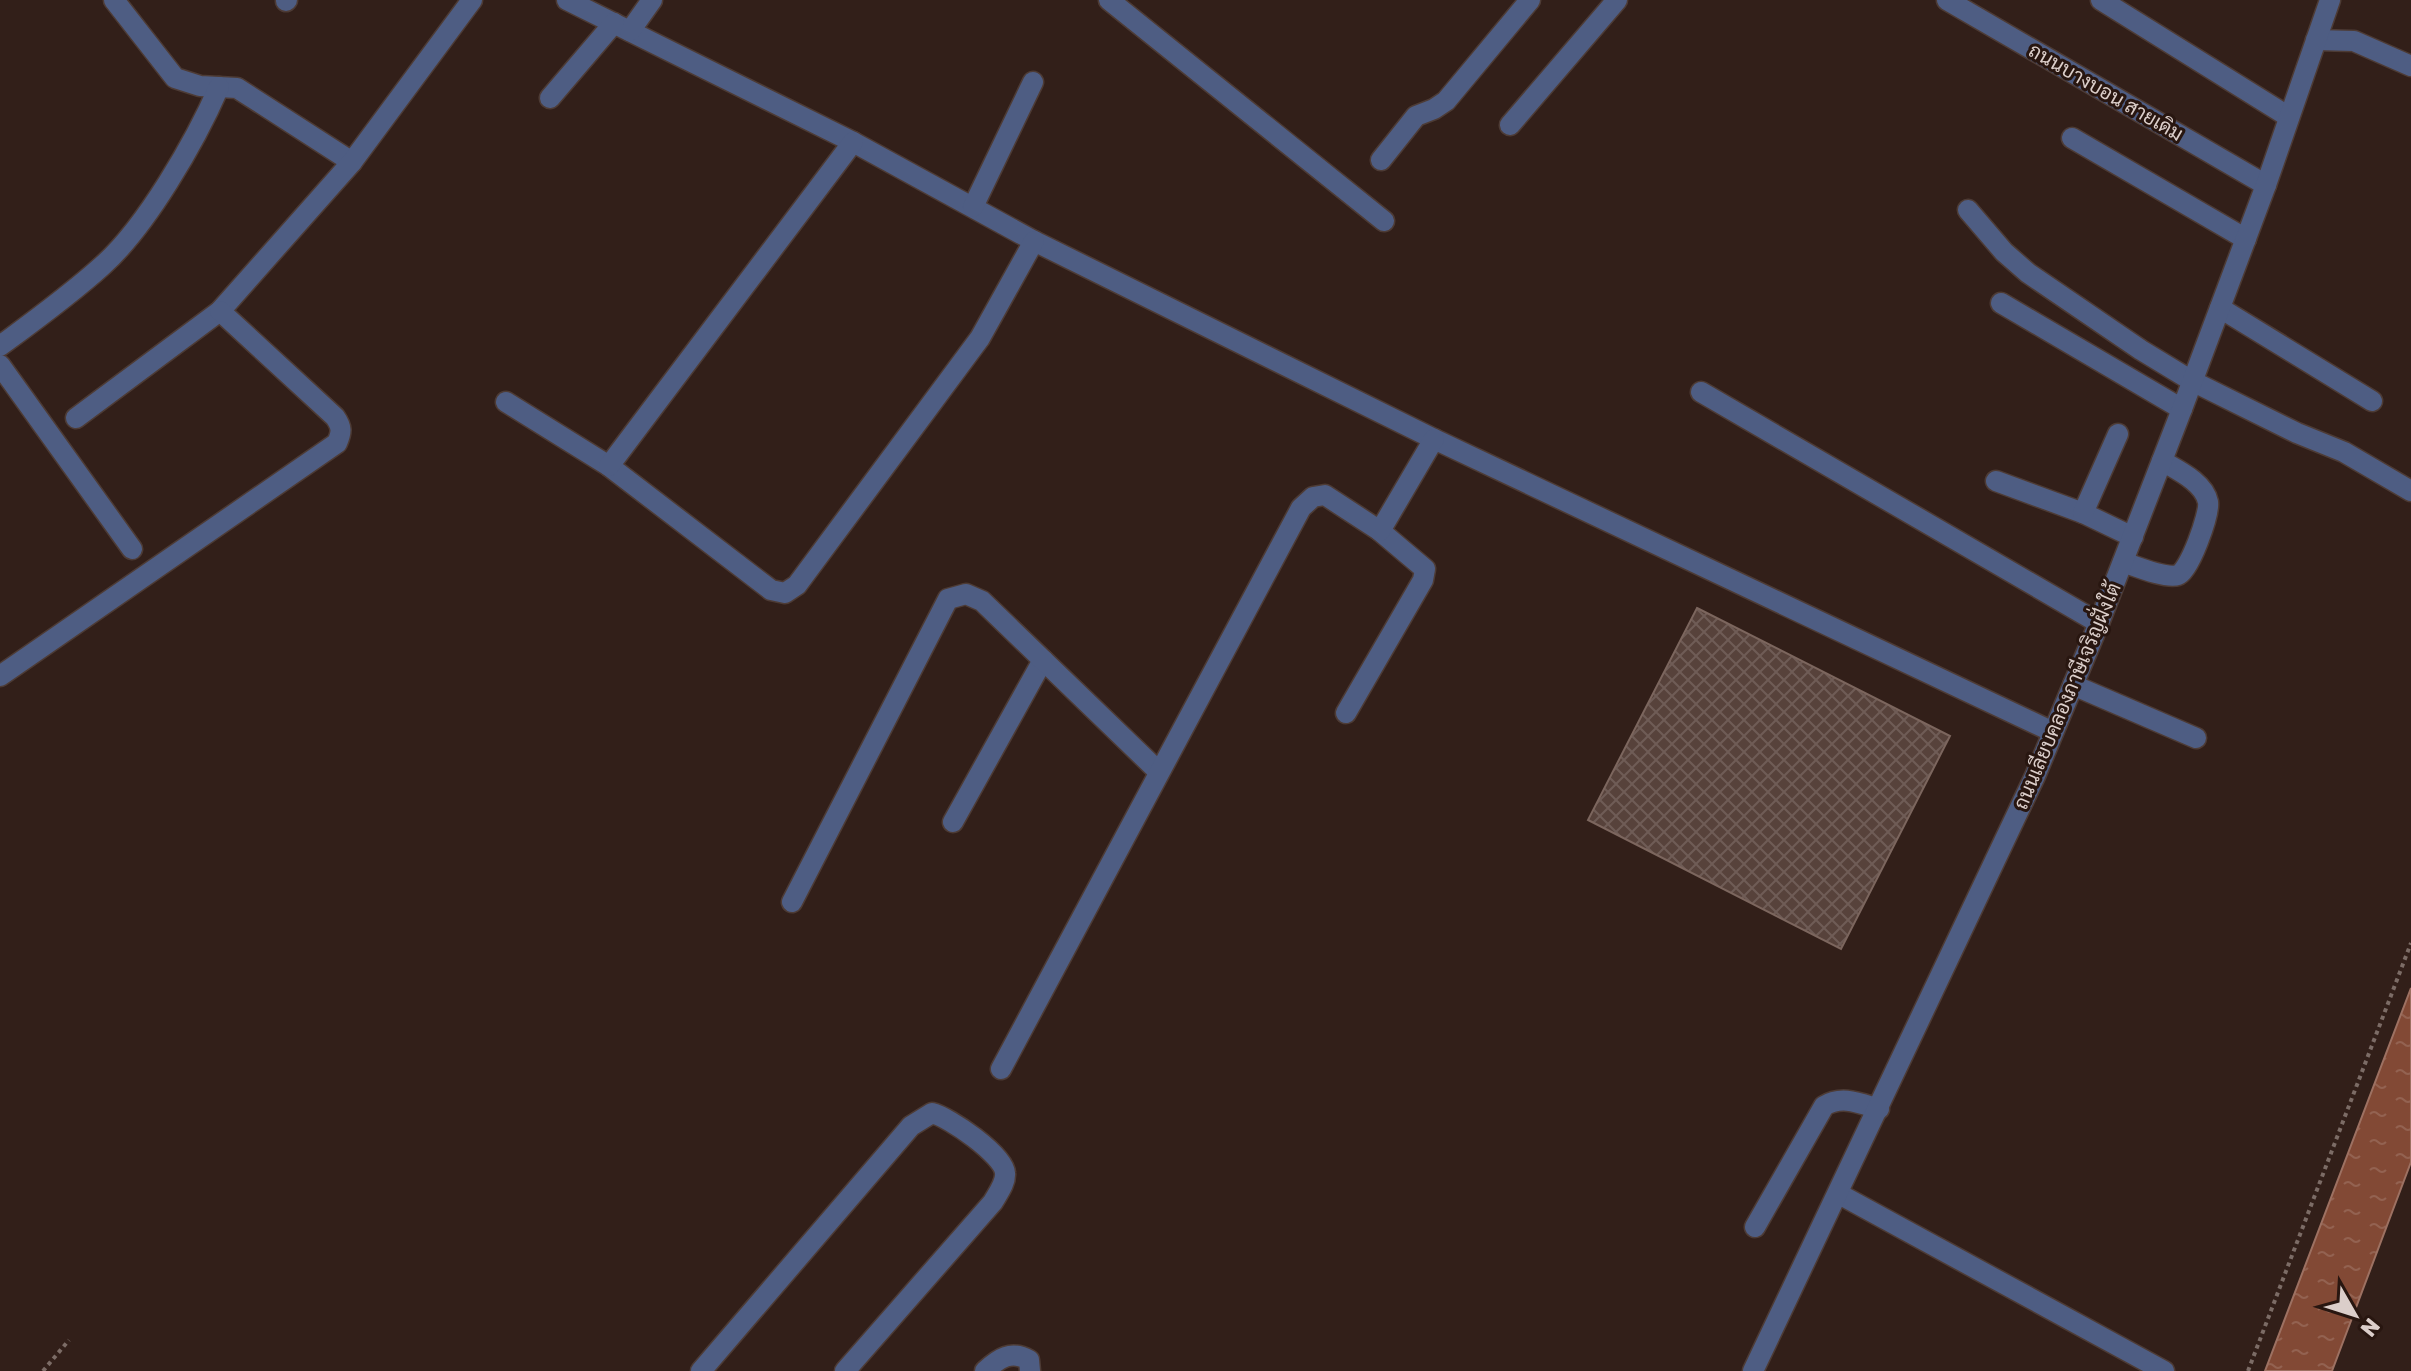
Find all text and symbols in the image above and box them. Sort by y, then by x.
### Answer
street label: ถนนบางบอน สายเดิม [2025,38,2187,146]
street label: ถนนเลียบคลองภาษีเจริญฝั่งใต้ [2004,577,2126,813]
north arrow [2315,1275,2395,1355]
text: N [2355,1313,2386,1342]

